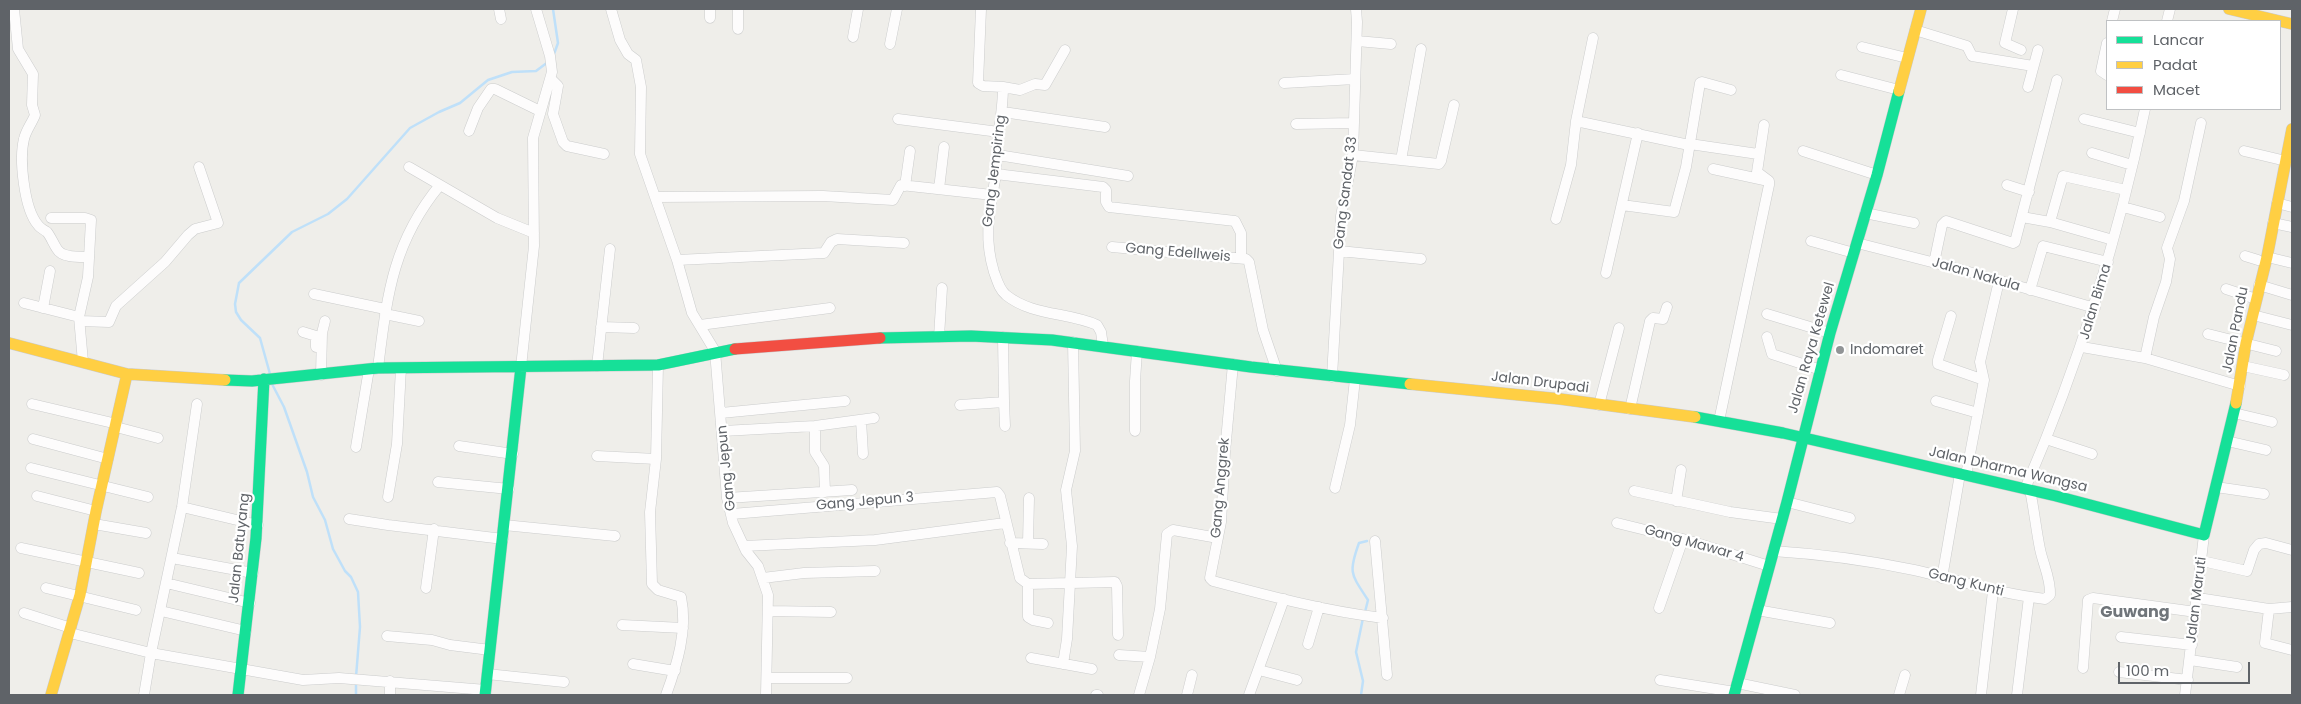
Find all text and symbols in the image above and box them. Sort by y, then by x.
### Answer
legend [2106,20,2281,110]
text: Lancar [2153,29,2204,50]
text: Padat [2153,54,2198,75]
text: Macet [2153,79,2200,100]
street label: Gang Jempiring [980,114,1010,228]
street label: Gang Sandat 33 [1331,136,1361,250]
street label: Gang Edellweis [1125,240,1231,266]
street label: Jalan Nakula [1930,254,2022,296]
street label: Jalan Bima [2077,262,2115,342]
street label: Jalan Raya Ketewel [1785,280,1839,416]
street label: Jalan Pandu [2219,285,2253,375]
place label: Indomaret [1850,342,1924,358]
marker: Indomaret [1834,344,1846,356]
street label: Jalan Drupadi [1490,369,1590,397]
street label: Gang Jepun [714,424,740,512]
street label: Gang Anggrek [1208,437,1234,539]
street label: Jalan Dharma Wangsa [1927,444,2089,496]
street label: Gang Jepun 3 [815,489,915,515]
street label: Jalan Batuyang [226,492,254,604]
street label: Gang Mawar 4 [1642,522,1746,566]
street label: Jalan Maruti [2183,556,2211,644]
street label: Gang Kunti [1926,565,2006,601]
district label: Guwang [2100,603,2170,623]
scale bar [2121,652,2254,684]
text: 100 m [2126,660,2169,681]

